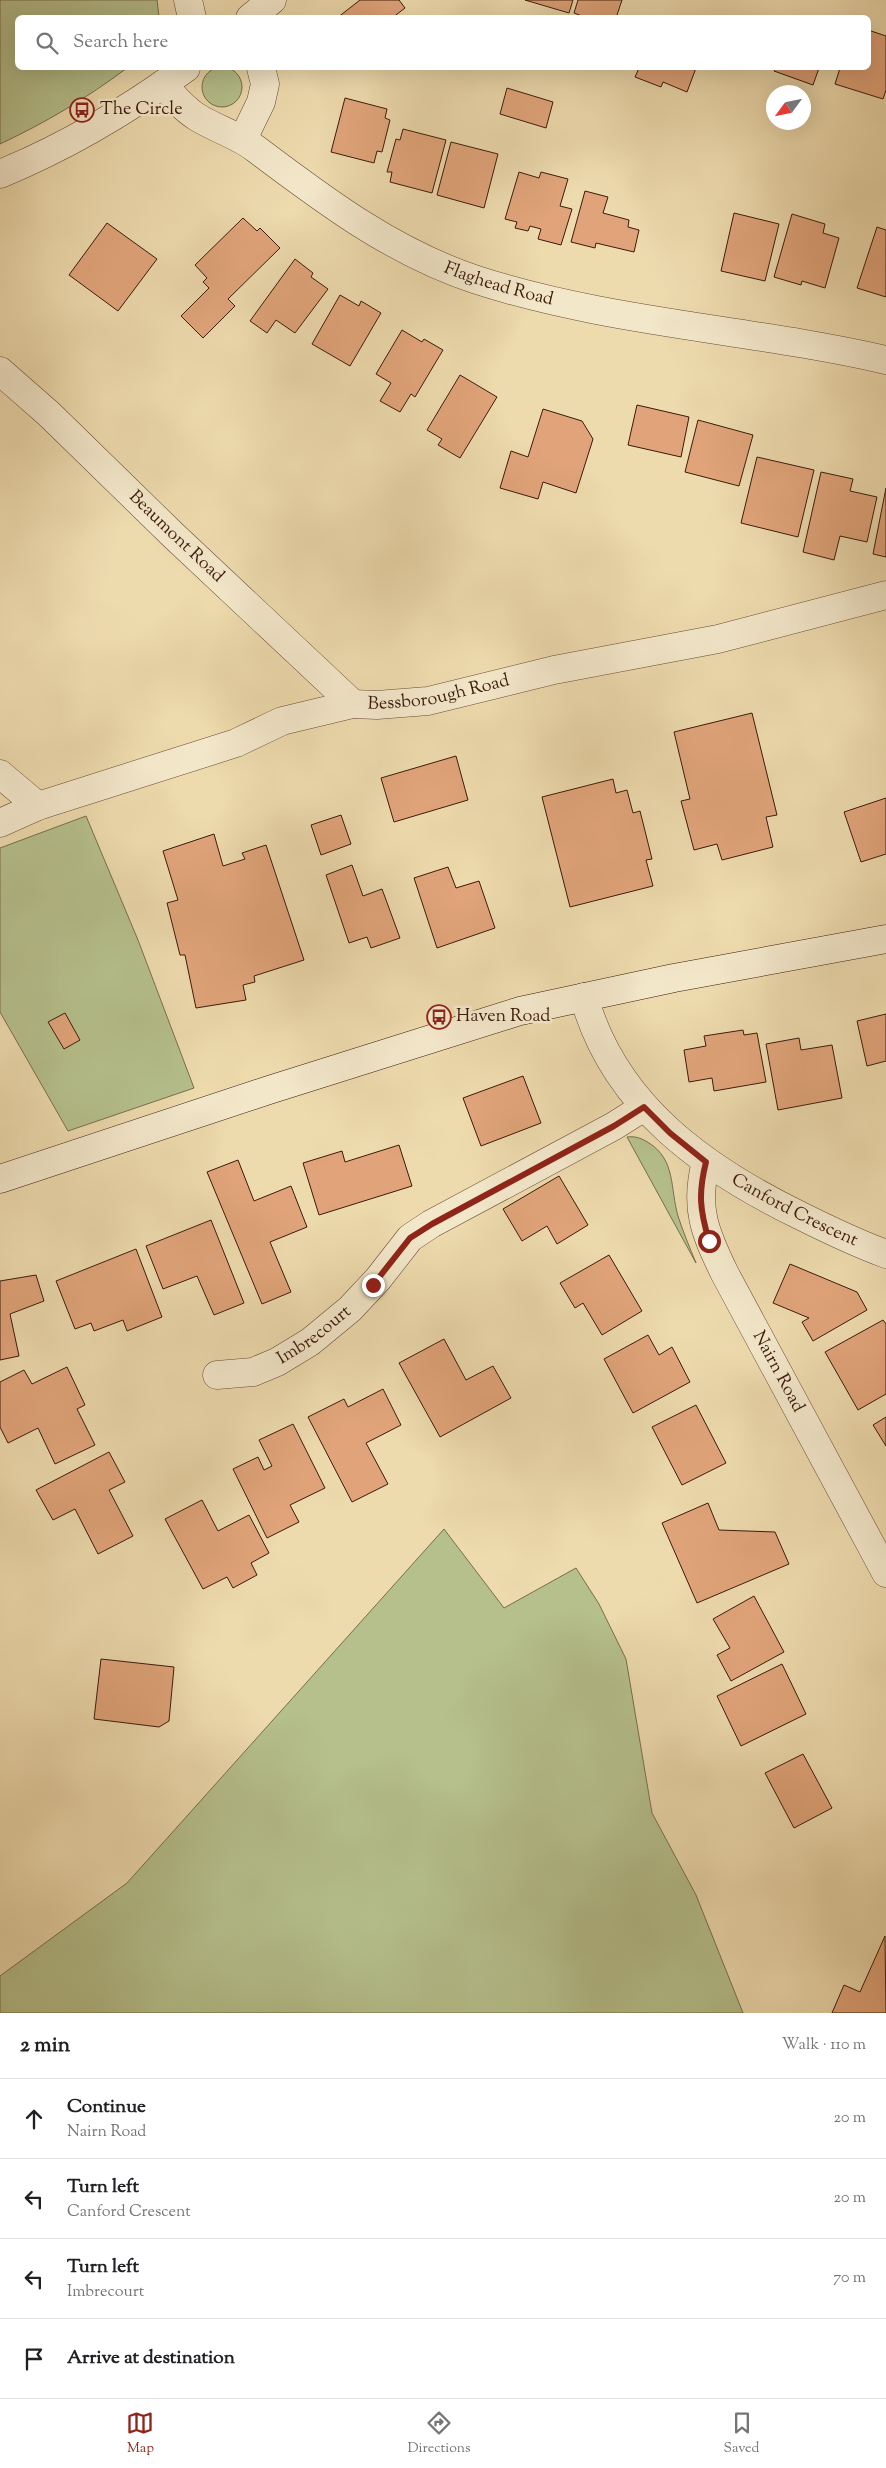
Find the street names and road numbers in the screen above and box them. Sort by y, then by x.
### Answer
street label: Flaghead Road [440,256,556,313]
street label: Beaumont Road [122,485,230,589]
street label: Bessborough Road [367,668,512,718]
street label: Canford Crescent [726,1167,862,1254]
street label: Imbrecourt [272,1300,357,1372]
street label: Nairn Road [745,1326,810,1417]

